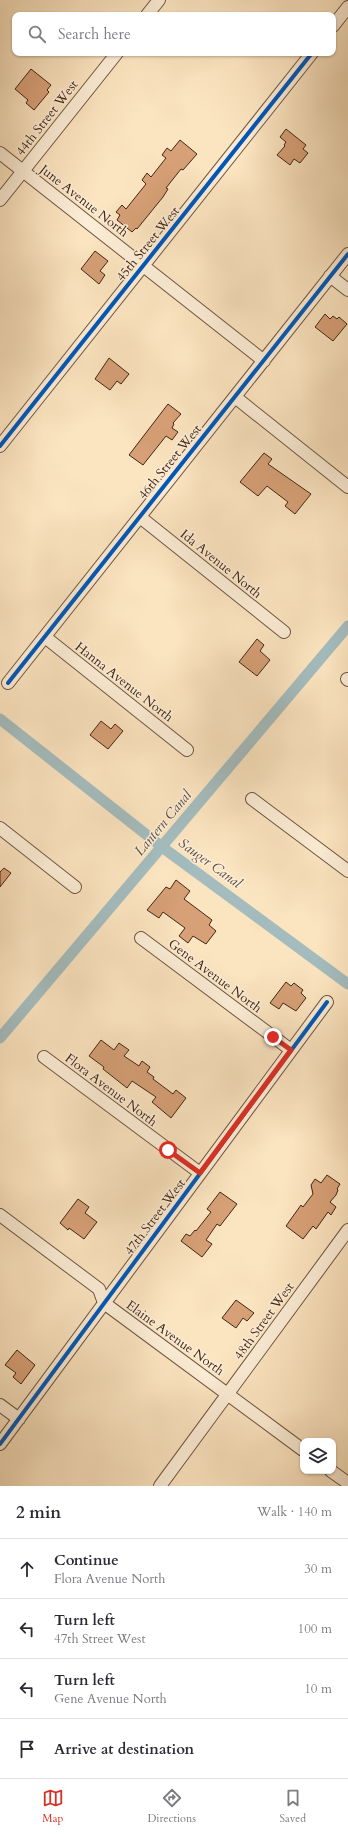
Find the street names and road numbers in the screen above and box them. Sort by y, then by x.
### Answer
street label: 44th Street West [12,76,82,160]
street label: June Avenue North [34,159,132,241]
street label: 45th Street West [112,203,184,285]
street label: 46th Street West [134,421,206,503]
street label: Ida Avenue North [176,525,266,603]
street label: Hanna Avenue North [71,638,177,726]
street label: Gene Avenue North [165,935,265,1017]
street label: Flora Avenue North [61,1049,161,1131]
street label: 47th Street West [120,1175,190,1259]
street label: 48th Street West [230,1279,298,1363]
street label: Elaine Avenue North [122,1296,228,1380]

